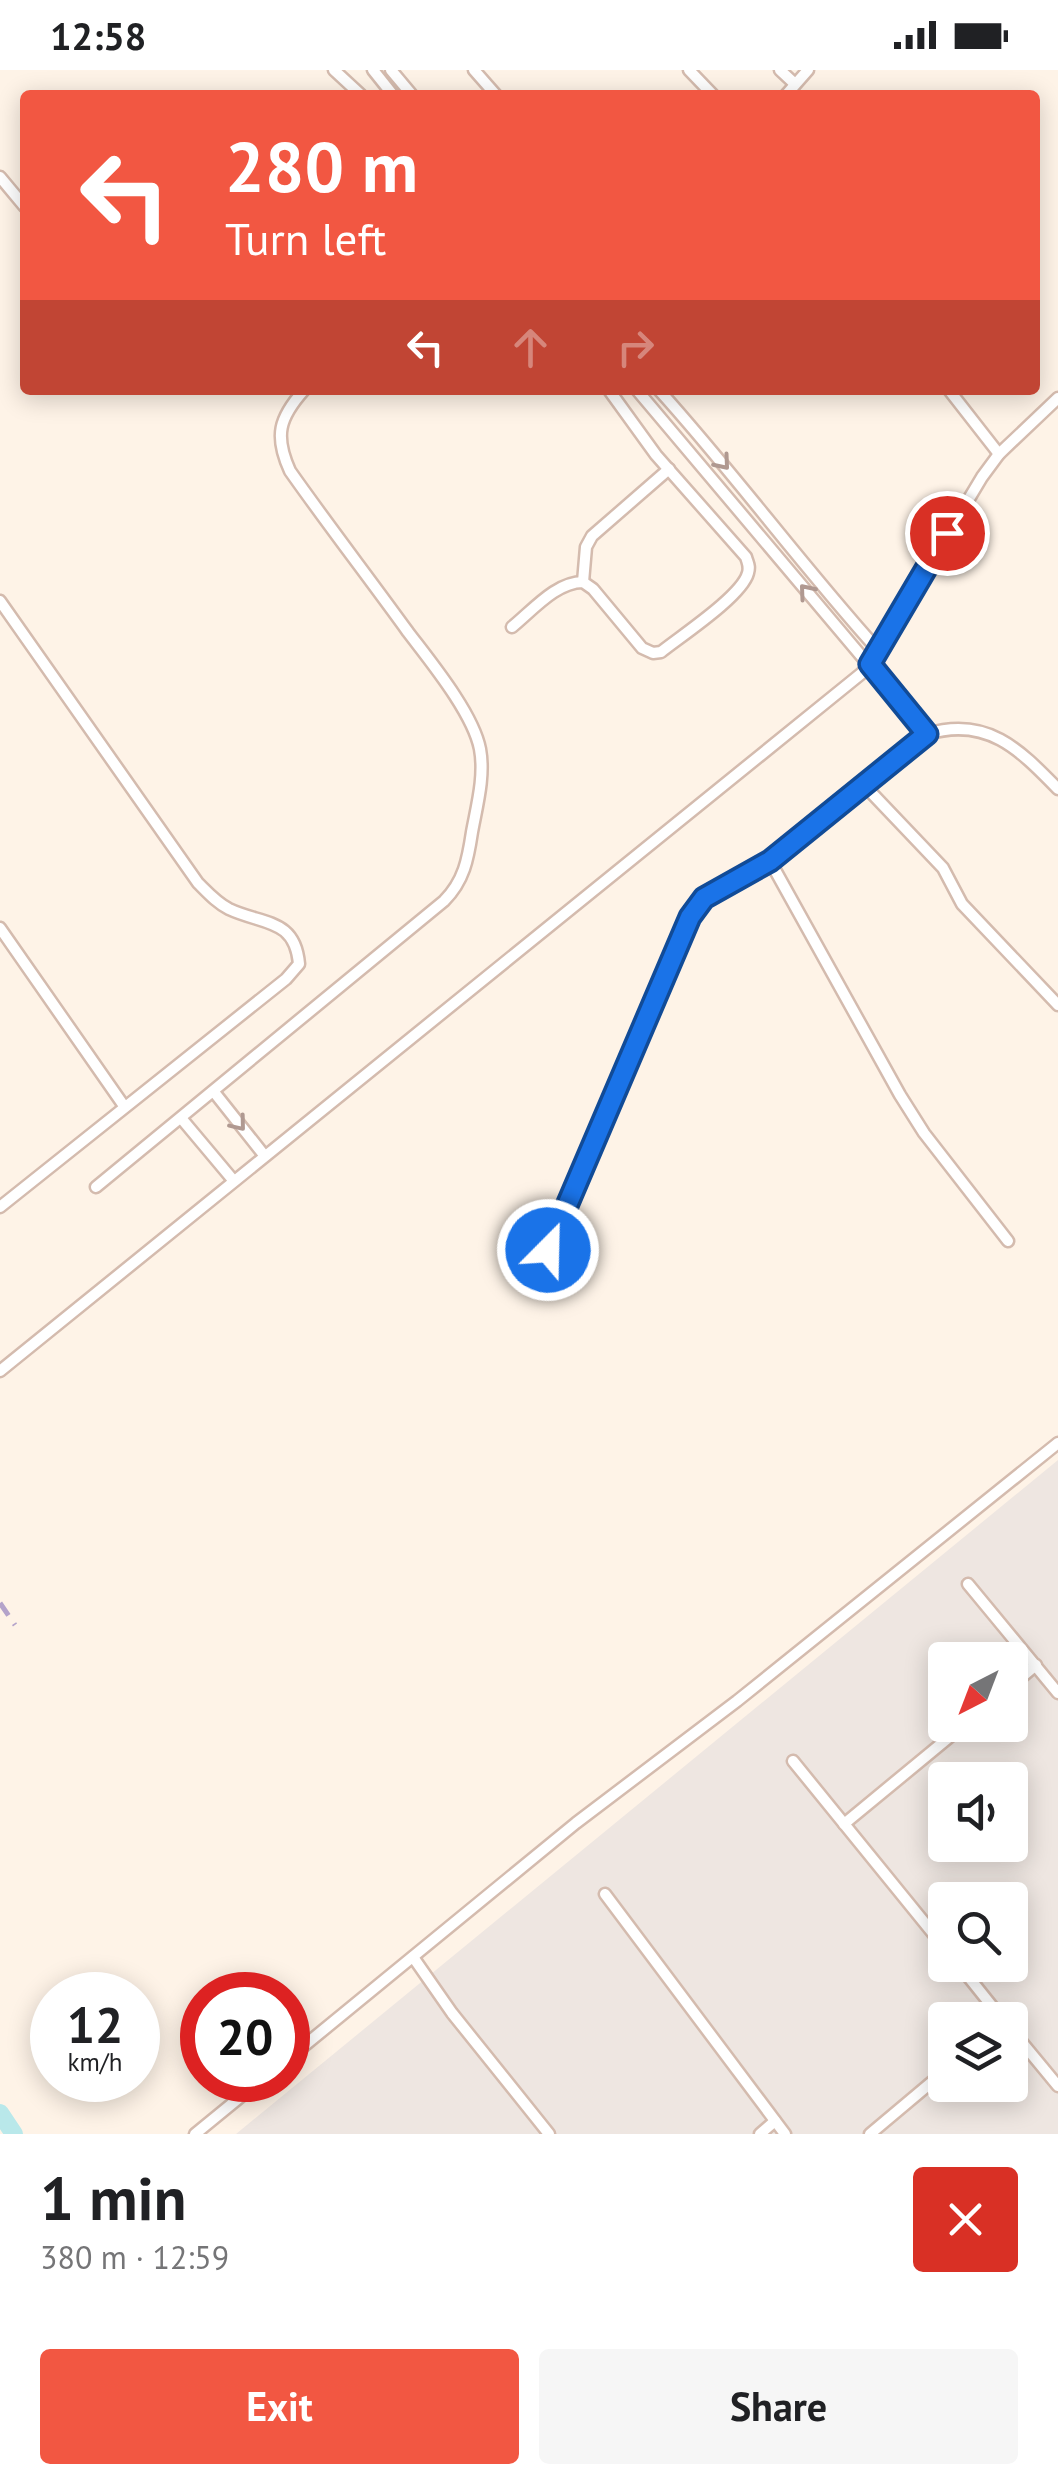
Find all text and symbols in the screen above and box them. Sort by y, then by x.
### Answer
text: 12:58 [50,11,146,60]
text: 280 m [225,121,418,211]
icon: left [60,130,190,260]
text: Turn left [225,209,386,267]
icon: left [398,320,453,375]
icon: ahead [503,320,558,375]
icon: right [608,320,663,375]
one-way arrow [711,452,729,470]
pin [905,491,990,576]
icon: arrive [920,506,975,561]
one-way arrow [800,584,818,602]
one-way arrow [227,1112,245,1130]
position arrow [496,1198,600,1302]
north arrow [928,1642,1028,1742]
map controls [928,1642,1028,2102]
button: sound [928,1762,1028,1862]
button: search [928,1882,1028,1982]
speed limit sign: 20 [180,1972,310,2102]
text: 12 [67,1992,123,2057]
button: layers [928,2002,1028,2102]
text: km/h [68,2046,122,2078]
text: 1 min [40,2159,186,2237]
button: close [913,2167,1018,2272]
text: 380 m · 12:59 [40,2236,229,2278]
button: Exit [40,2349,519,2464]
button: Share [539,2349,1018,2464]

